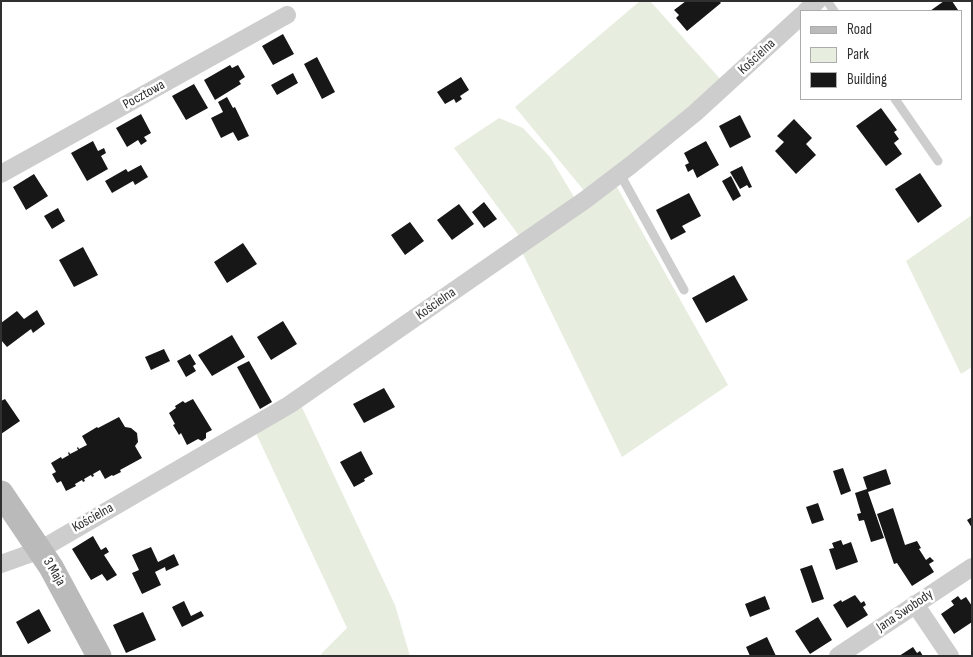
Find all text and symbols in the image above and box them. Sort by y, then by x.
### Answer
legend [800,10,963,100]
text: Road [847,20,872,39]
street label: Kościelna [735,36,779,78]
text: Park [847,45,869,64]
text: Building [847,70,887,89]
street label: Pocztowa [120,77,168,113]
street label: Kościelna [413,284,459,324]
street label: Kościelna [69,500,117,536]
street label: 3 Maja [39,555,69,589]
street label: Jana Swobody [874,586,936,636]

